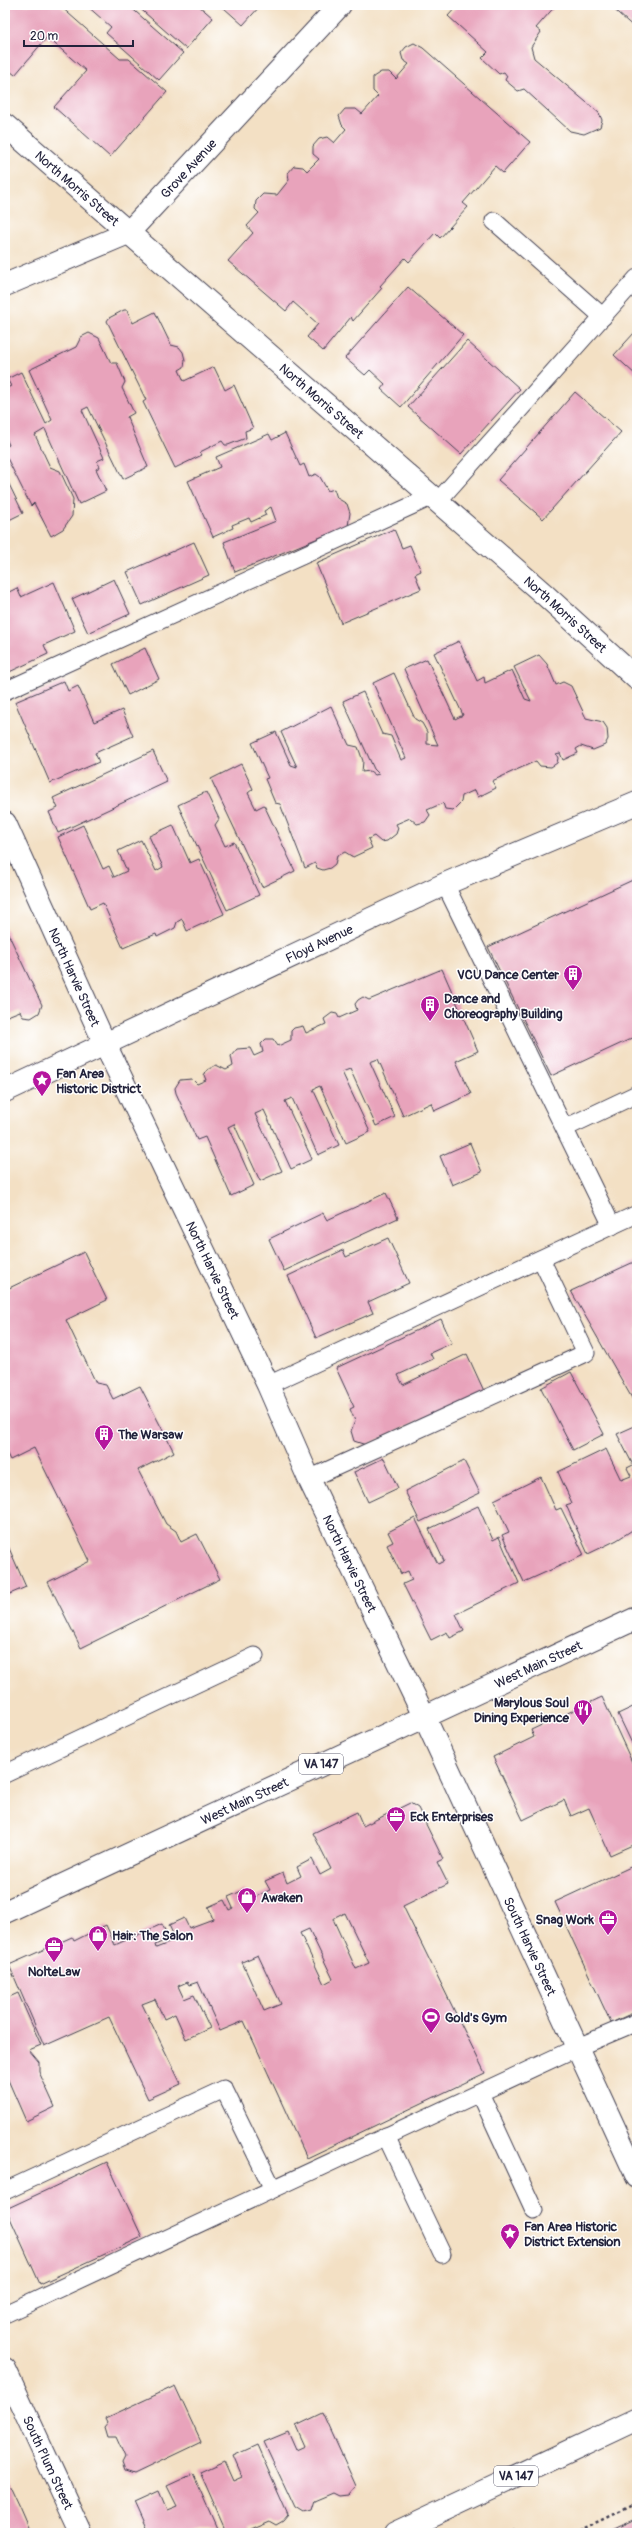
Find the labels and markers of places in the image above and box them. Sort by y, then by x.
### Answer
building icon: VCU Dance Center [562,963,584,991]
place label: VCU Dance Center [457,967,559,983]
place label: Dance and Choreography Building [444,991,563,1022]
building icon: Dance and Choreography Building [419,994,441,1022]
place label: Fan Area Historic District [56,1066,142,1097]
place icon: Fan Area Historic District [31,1069,53,1097]
building icon: The Warsaw [93,1423,115,1451]
place label: The Warsaw [117,1427,183,1443]
place label: Marylous Soul Dining Experience [474,1695,570,1726]
restaurant icon: Marylous Soul Dining Experience [572,1698,594,1726]
office icon: Eck Enterprises [385,1805,407,1833]
place label: Eck Enterprises [410,1809,493,1825]
shop icon: Awaken [236,1886,258,1914]
place label: Awaken [261,1890,303,1906]
office icon: Snag Work [597,1908,619,1936]
place label: Snag Work [536,1912,595,1928]
shop icon: Hair: The Salon [87,1924,109,1952]
place label: Hair: The Salon [112,1928,194,1944]
office icon: NolteLaw [43,1935,65,1963]
place label: NolteLaw [28,1964,81,1980]
sports icon: Gold's Gym [420,2006,442,2034]
place label: Gold's Gym [445,2010,507,2026]
place label: Fan Area Historic District Extension [524,2219,621,2250]
place icon: Fan Area Historic District Extension [499,2222,521,2250]

